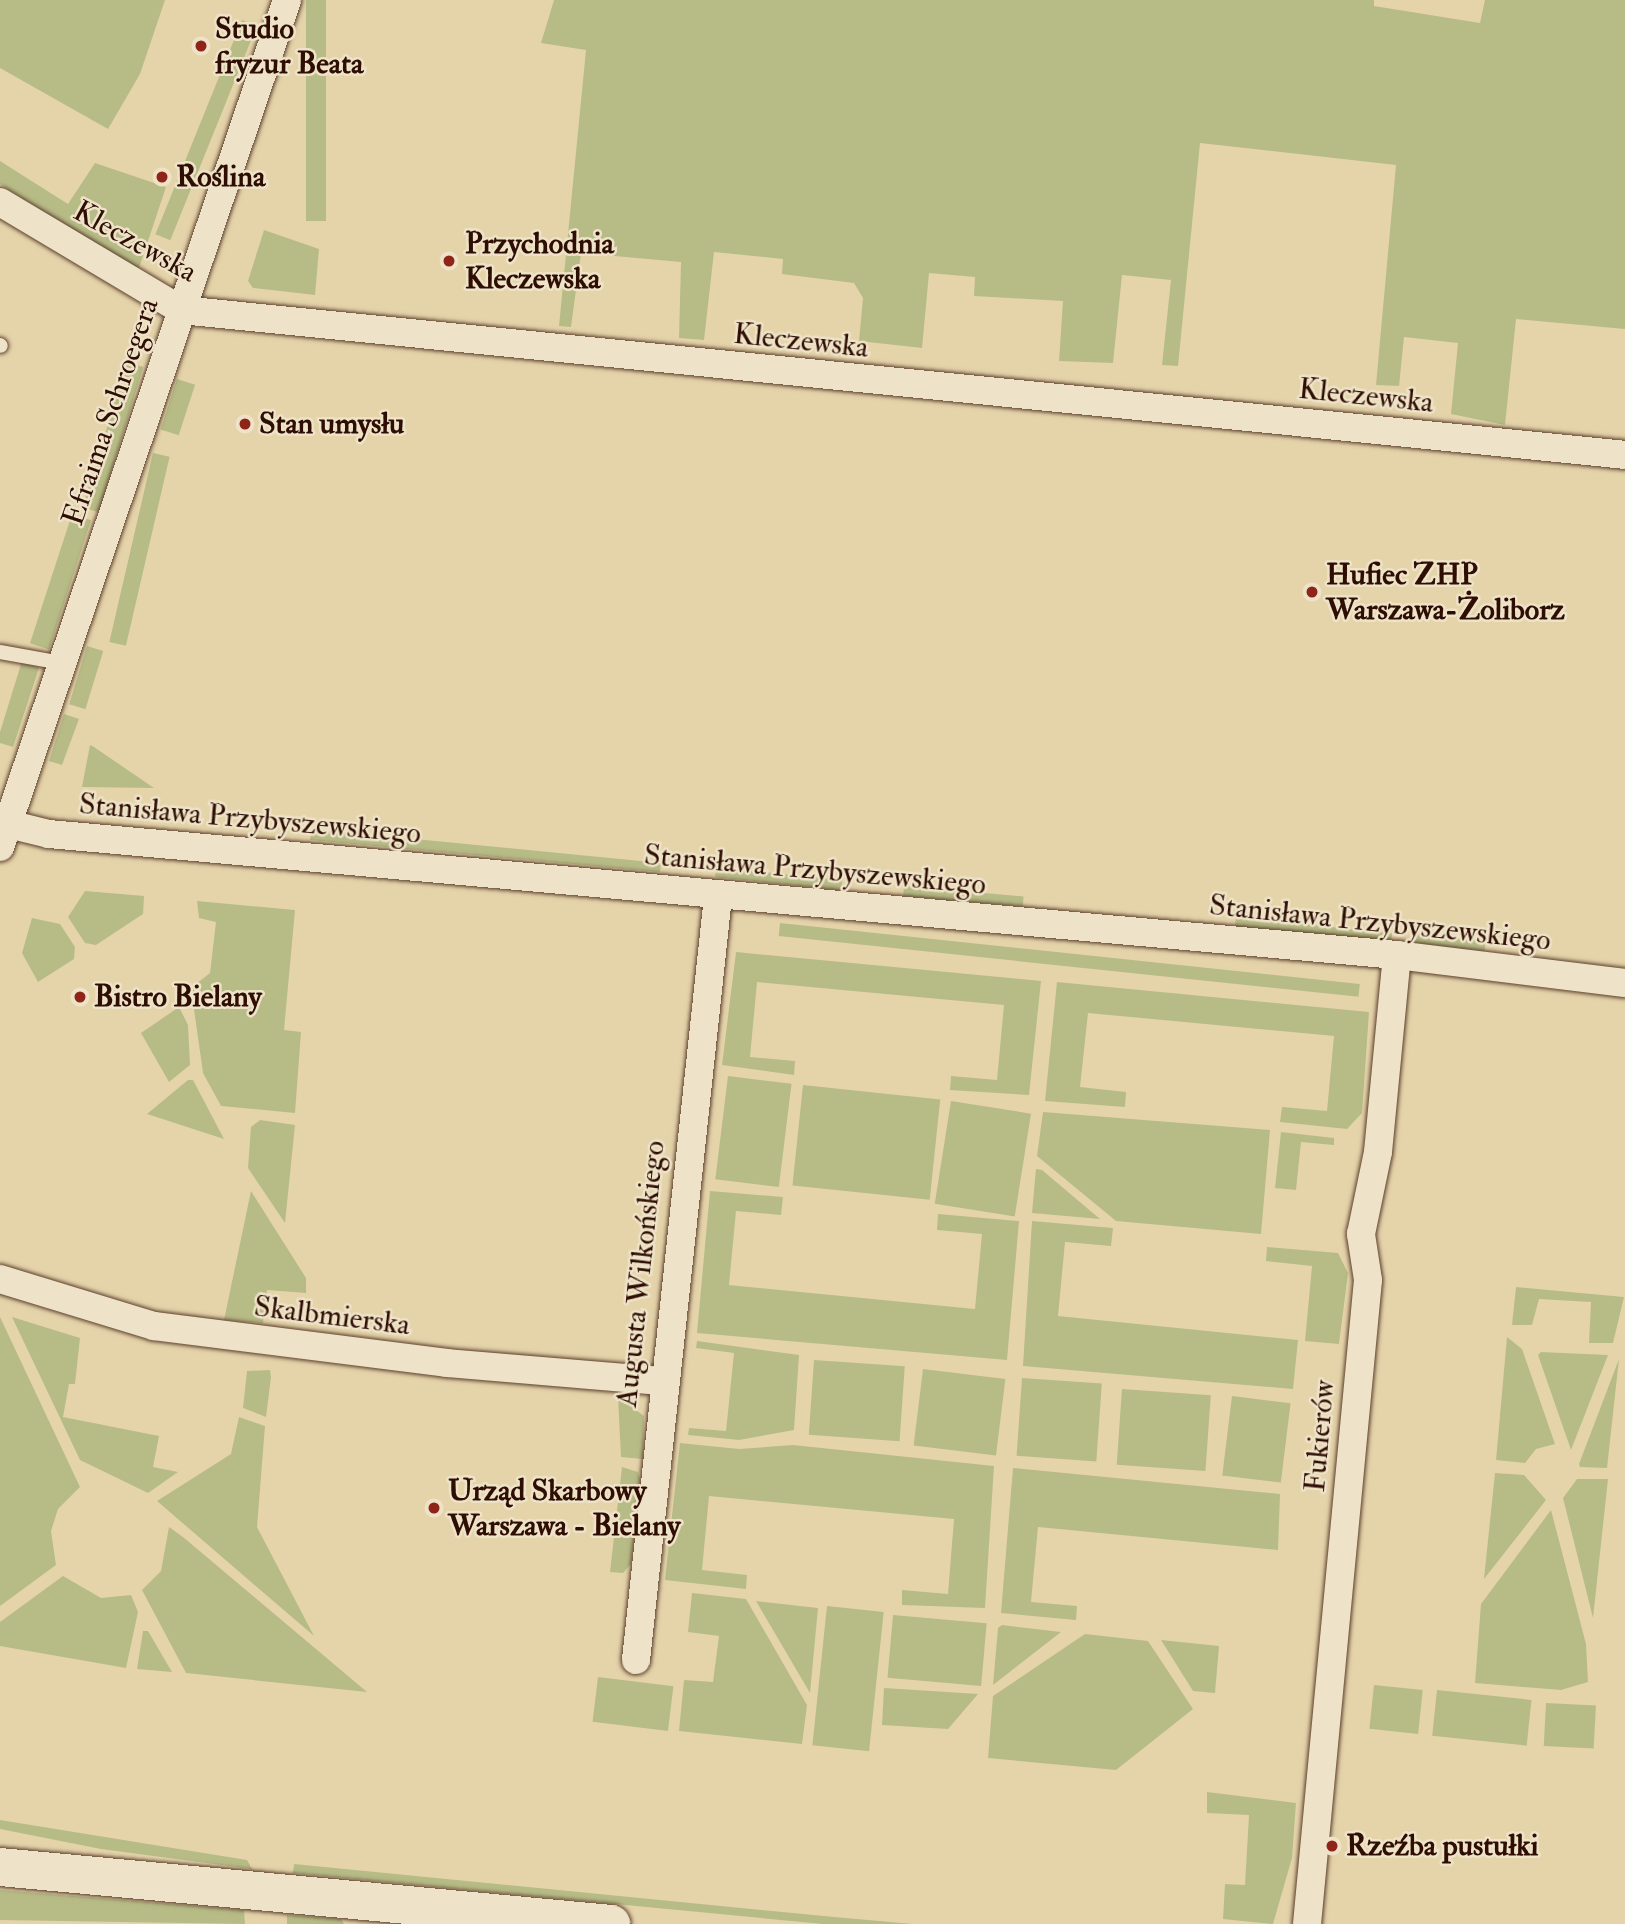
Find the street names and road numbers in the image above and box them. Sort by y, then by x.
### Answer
street label: Kleczewska [67,193,203,291]
street label: Efraima Schroegera [55,294,167,530]
street label: Kleczewska [732,316,870,366]
street label: Kleczewska [1297,371,1435,421]
street label: Stanisława Przybyszewskiego [77,786,423,852]
street label: Stanisława Przybyszewskiego [642,837,988,903]
street label: Stanisława Przybyszewskiego [1207,887,1553,959]
street label: Augusta Wilkońskiego [609,1139,673,1409]
street label: Skalbmierska [252,1289,412,1343]
street label: Fukierów [1297,1379,1343,1493]

